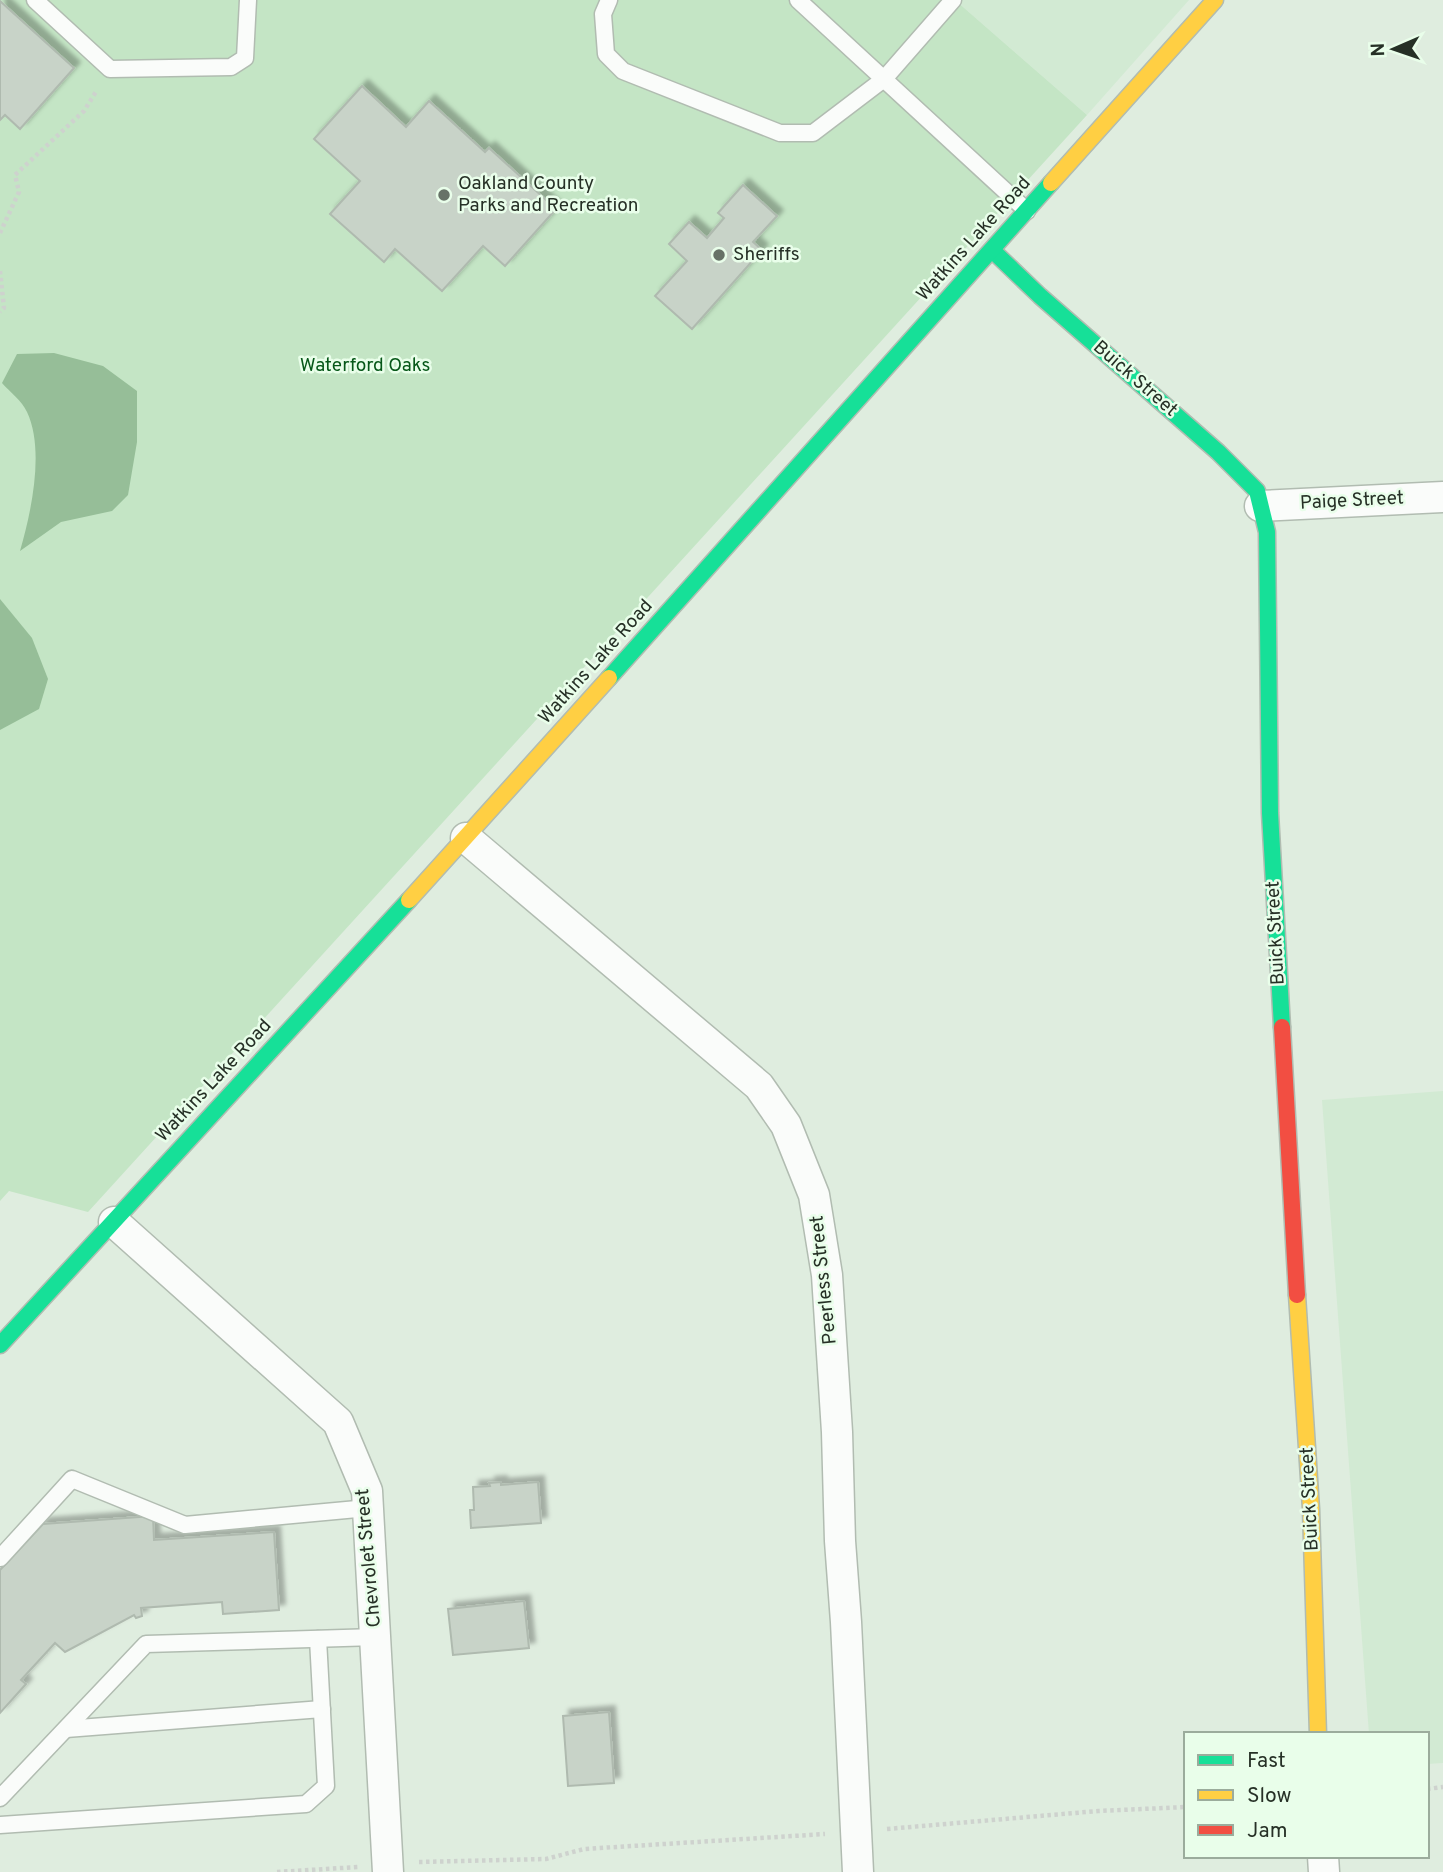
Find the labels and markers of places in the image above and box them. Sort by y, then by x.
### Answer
place label: Oakland County Parks and Recreation [458,172,638,218]
marker: Oakland County Parks and Recreation [436,187,452,203]
place label: Sheriffs [733,243,800,267]
marker: Sheriffs [711,247,727,263]

